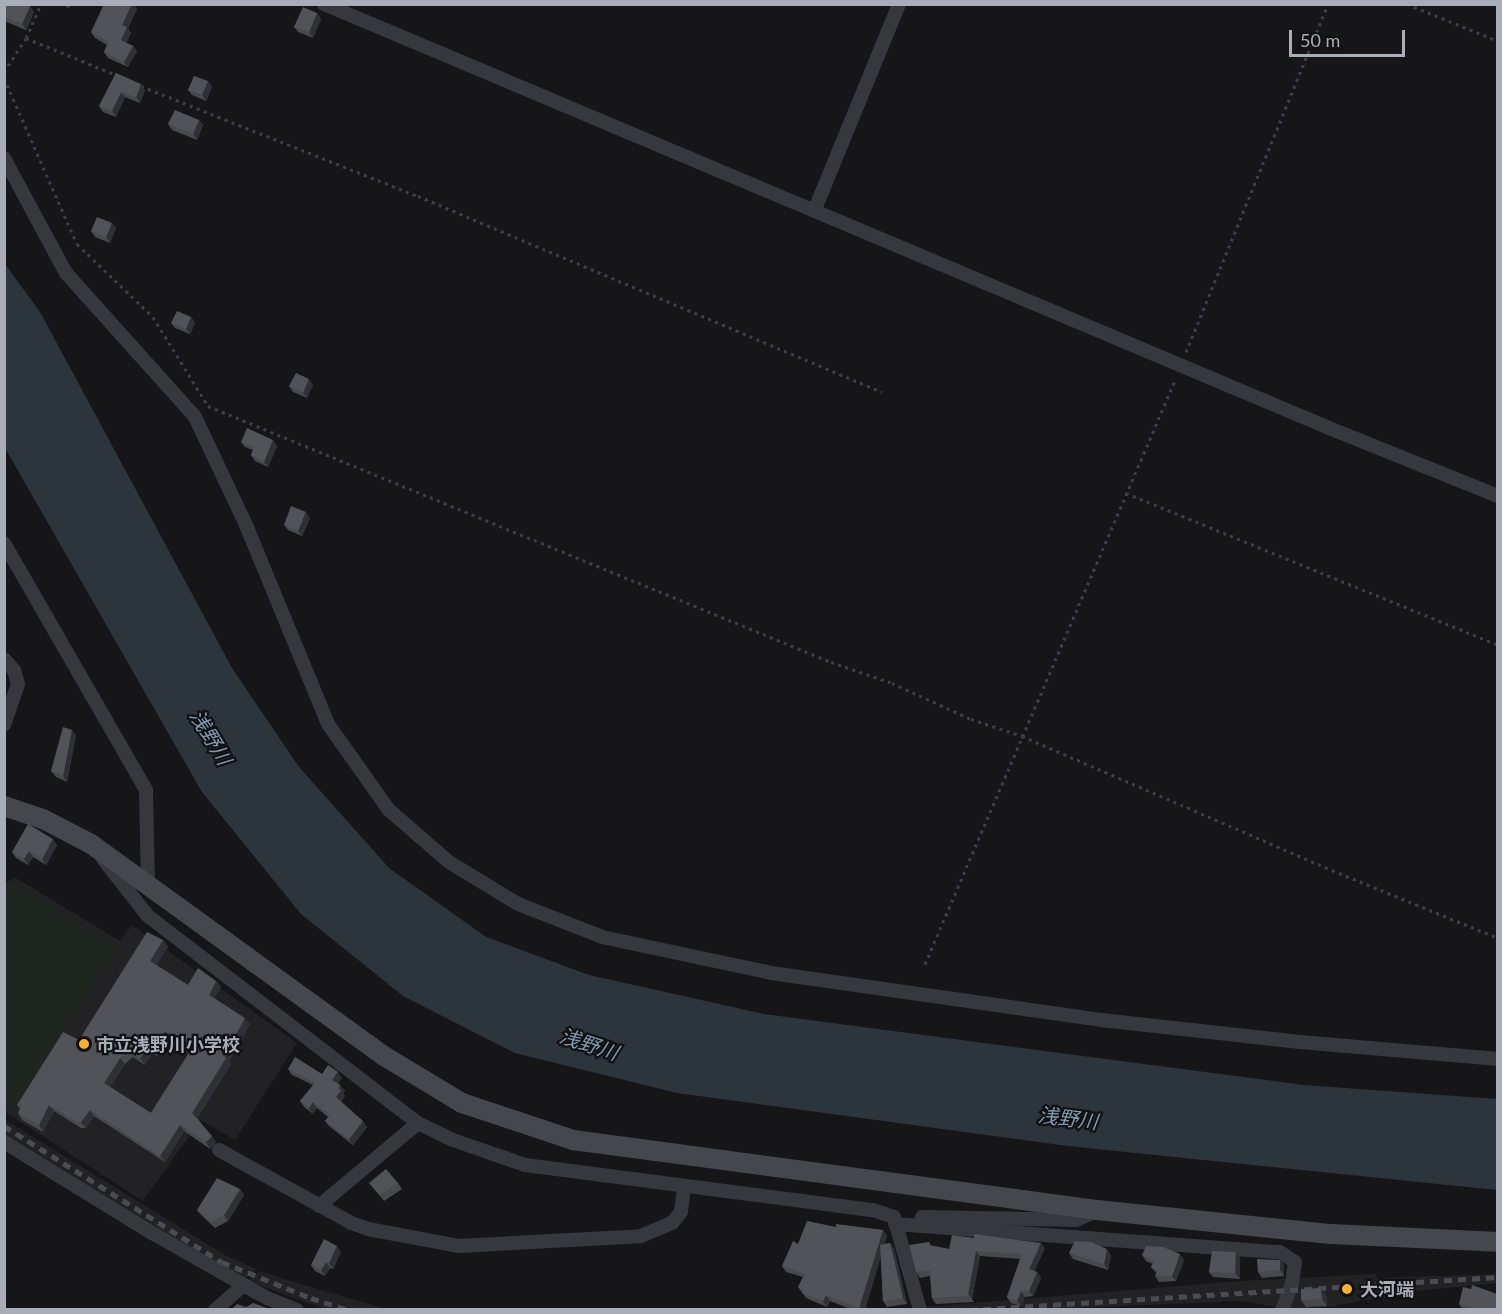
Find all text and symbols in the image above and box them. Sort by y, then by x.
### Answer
scale bar [1292,18,1408,56]
text: 50 m [1300,29,1340,51]
water label: 浅野川 [185,705,237,769]
water label: 浅野川 [557,1023,621,1065]
place label: 市立浅野川小学校 [96,1033,240,1055]
marker: 市立浅野川小学校 [77,1037,91,1051]
water label: 浅野川 [1037,1102,1099,1134]
place label: 大河端 [1360,1278,1414,1300]
marker: 大河端 [1338,1280,1356,1298]

